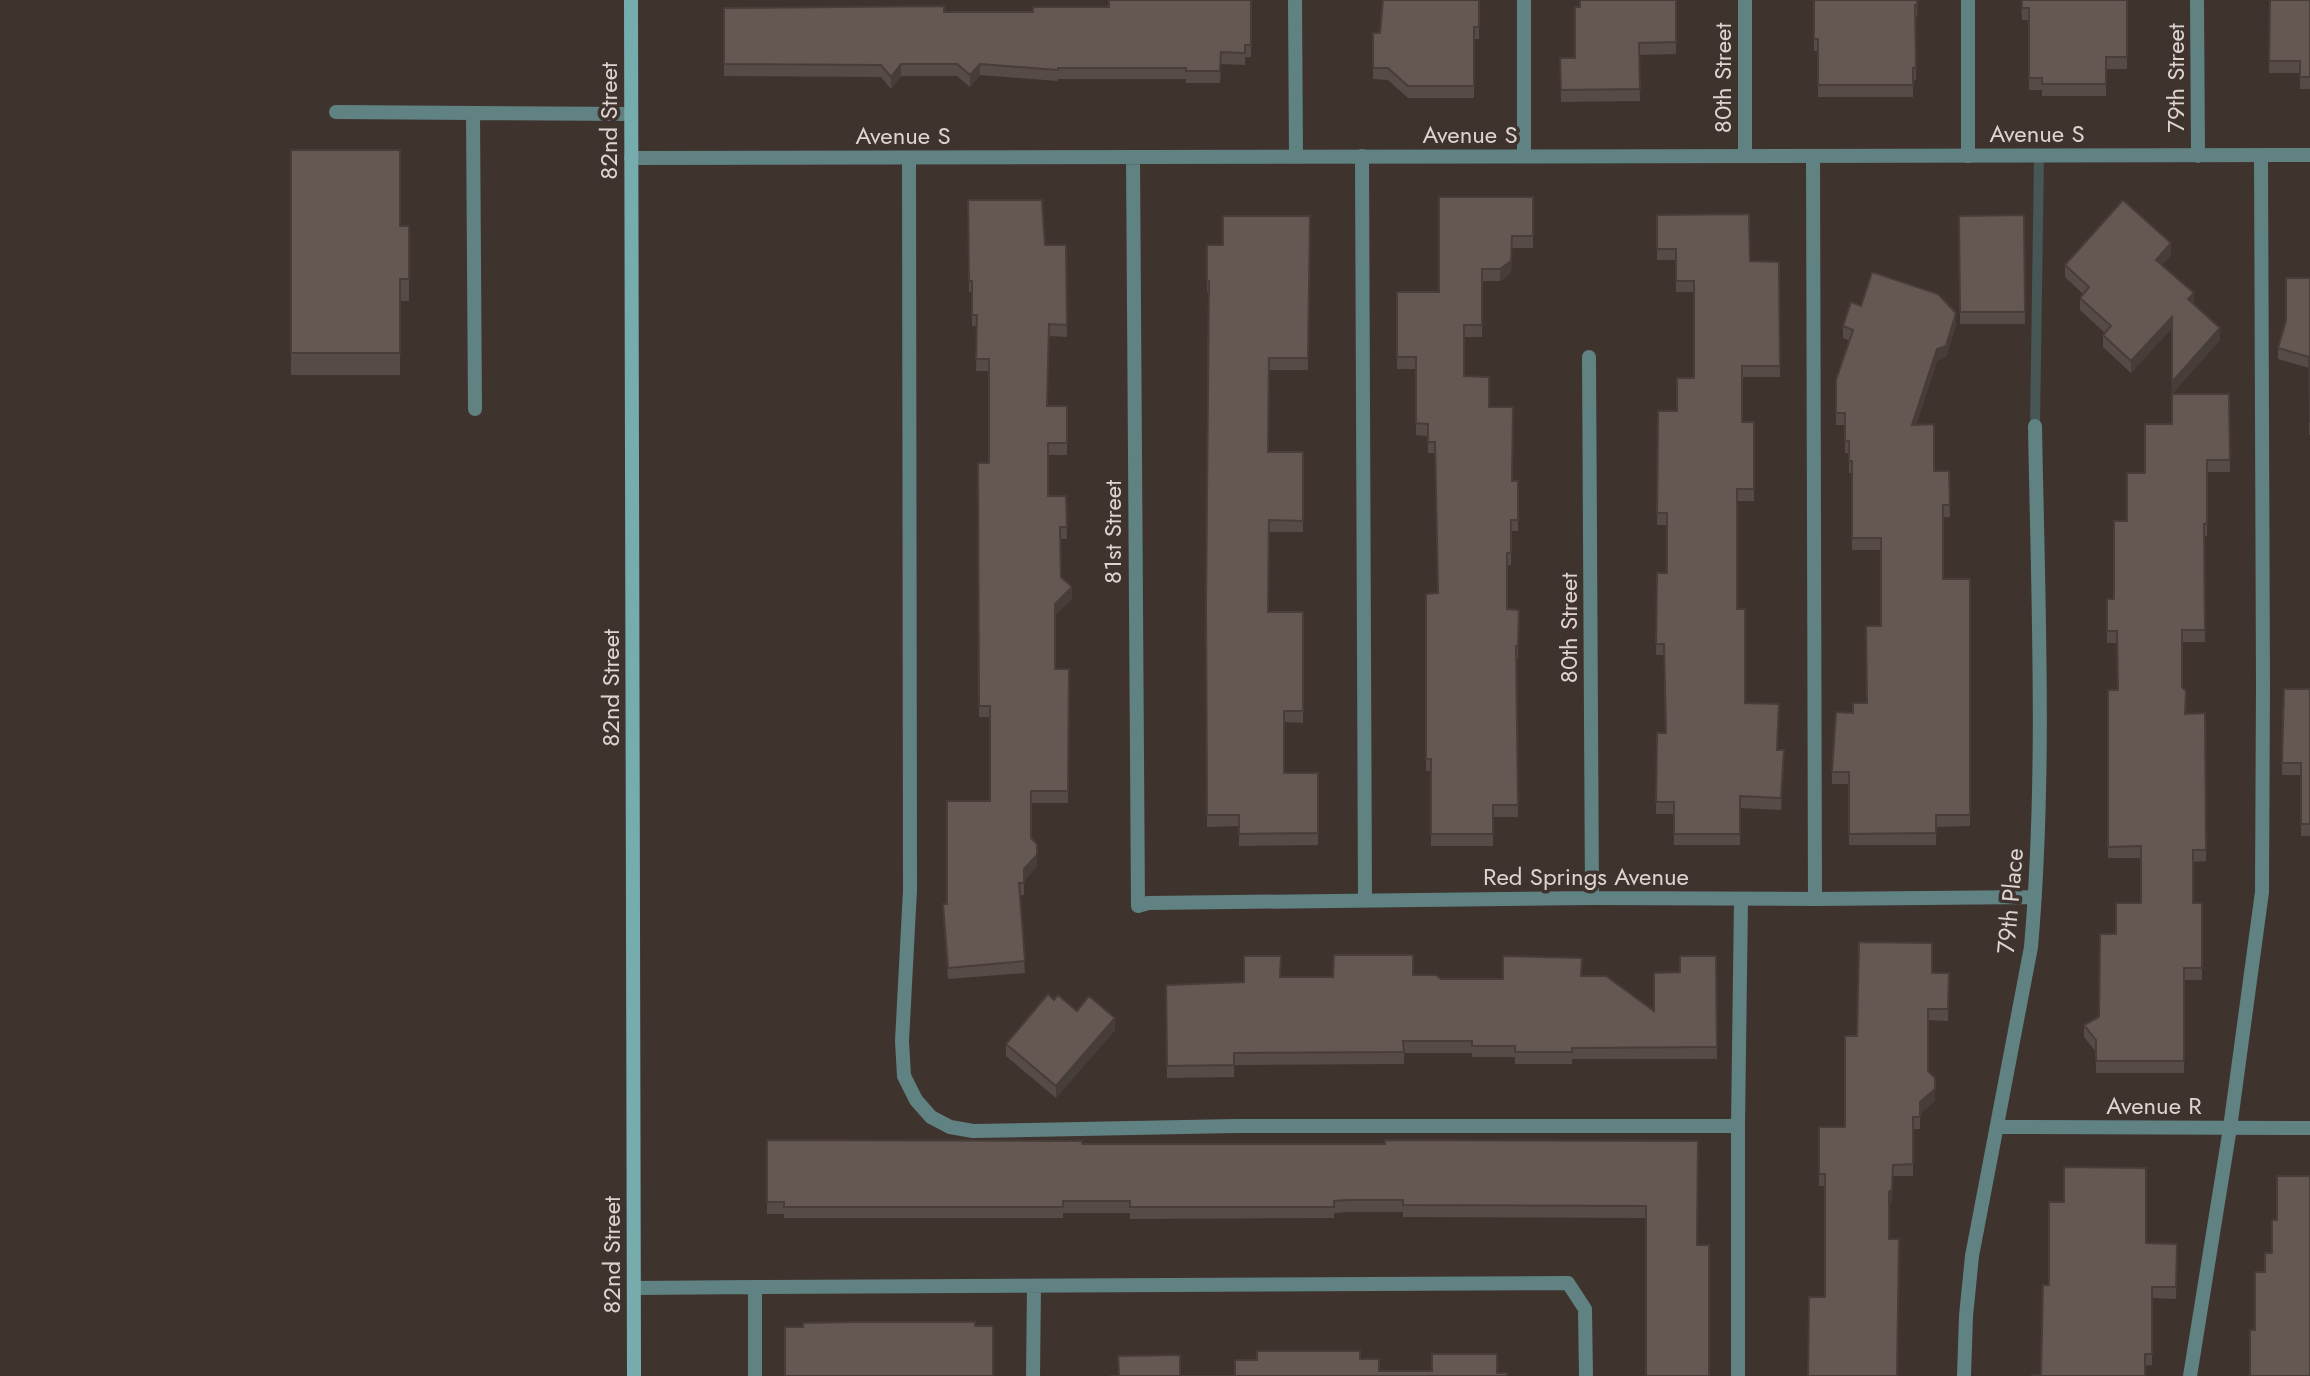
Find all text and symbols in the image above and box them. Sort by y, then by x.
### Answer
street label: 80th Street [1705,23,1740,133]
street label: 79th Street [2158,23,2193,133]
street label: 82nd Street [591,62,626,180]
street label: Avenue S [1989,116,2085,151]
street label: Avenue S [1422,117,1518,152]
street label: Avenue S [855,118,951,153]
street label: 81st Street [1095,480,1130,584]
street label: 80th Street [1551,573,1586,683]
street label: 82nd Street [593,629,628,747]
street label: 79th Place [1988,847,2032,955]
street label: Red Springs Avenue [1483,859,1689,894]
street label: Avenue R [2106,1088,2202,1123]
street label: 82nd Street [594,1196,629,1314]

